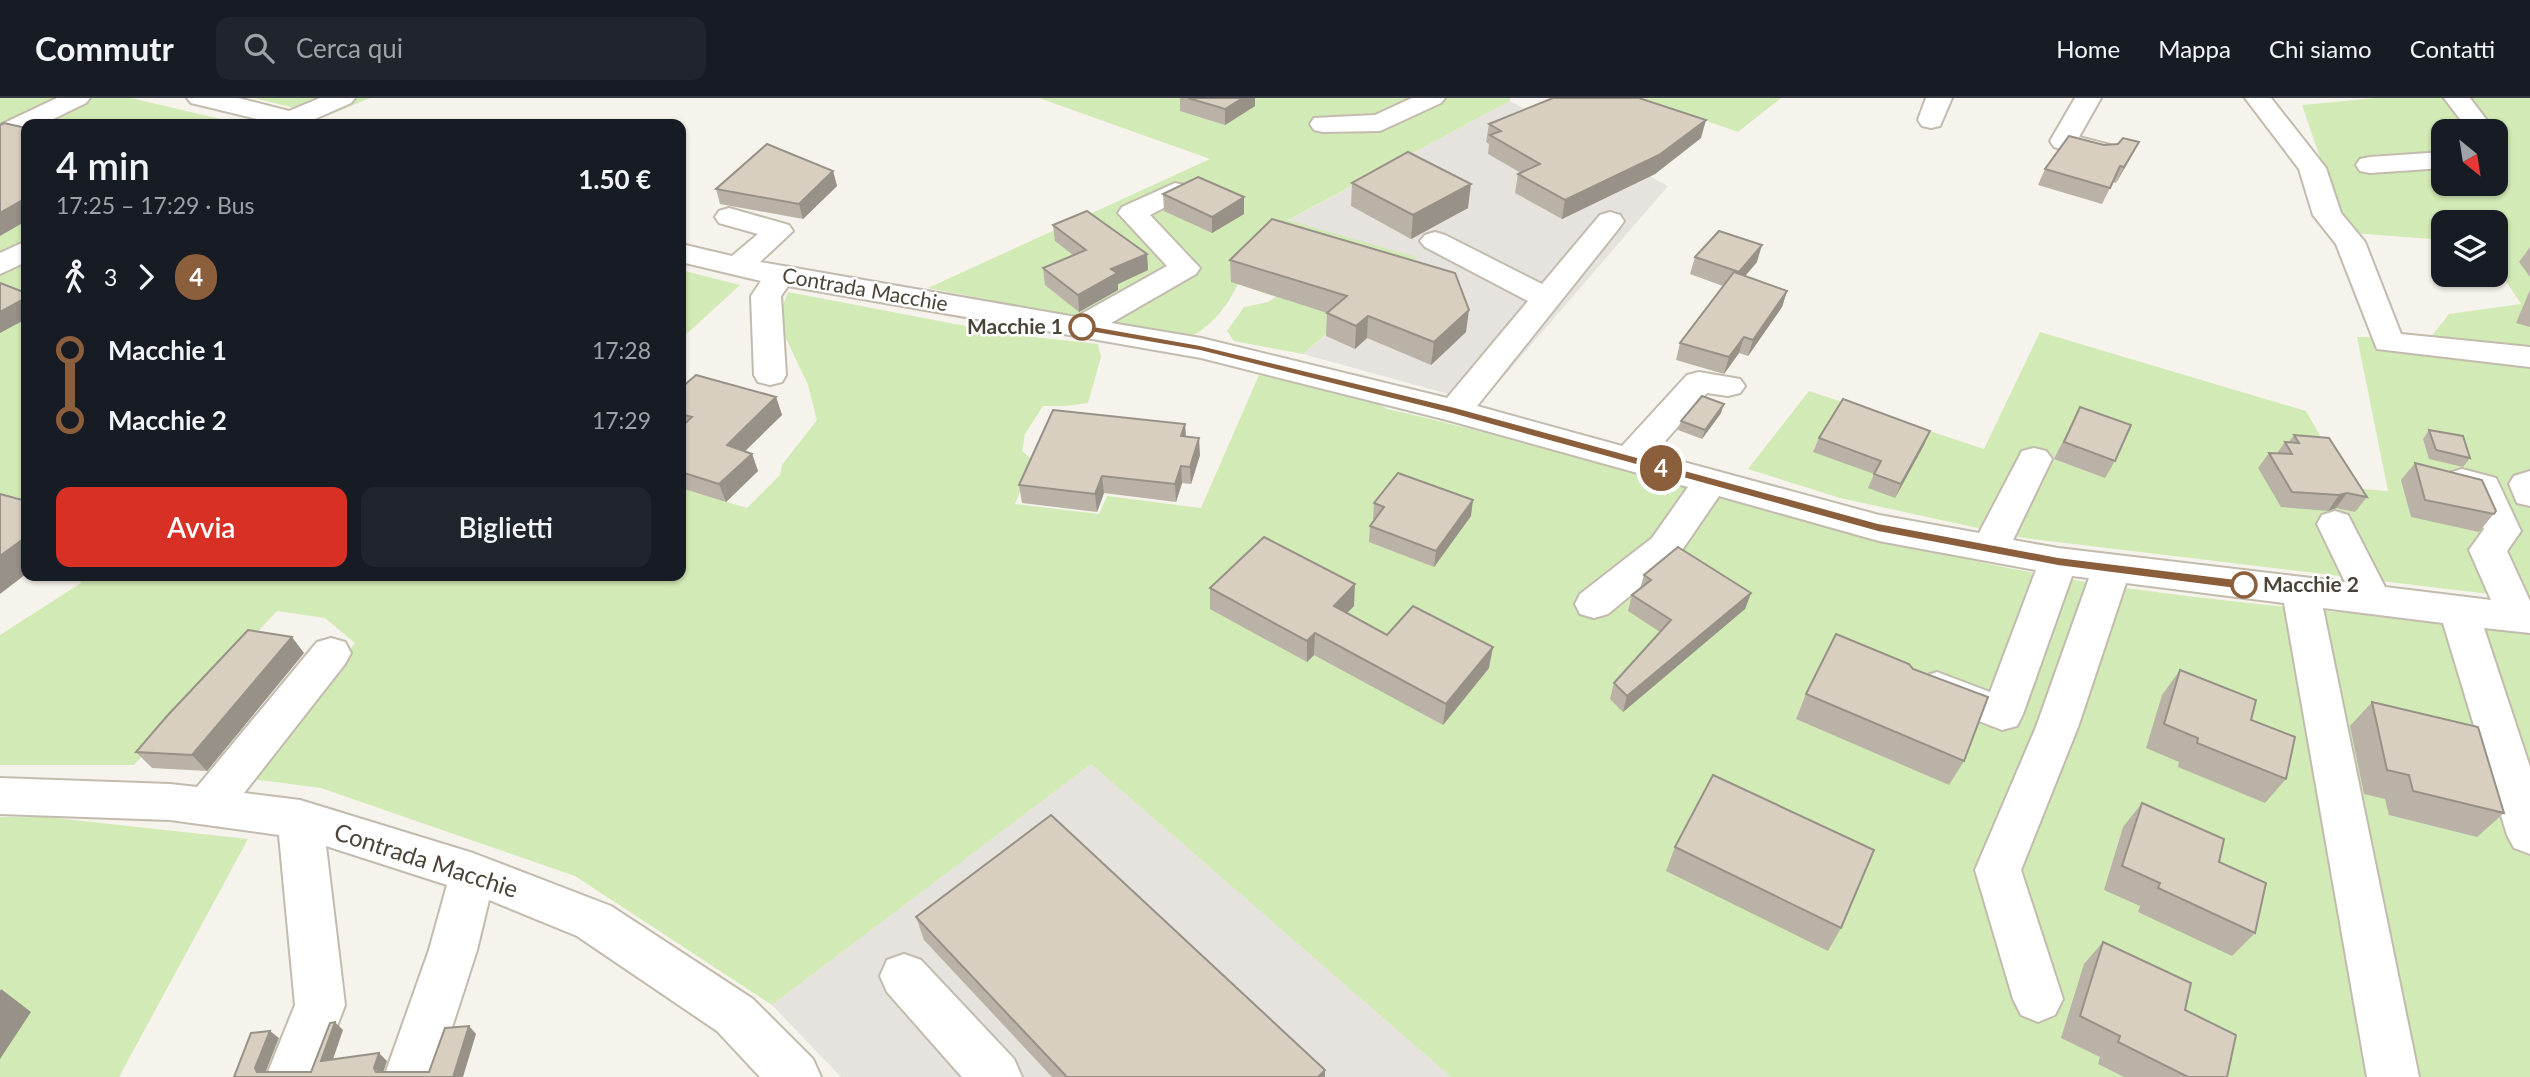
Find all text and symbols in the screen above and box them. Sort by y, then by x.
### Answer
search box [216,17,706,80]
text: Commutr [35,28,174,68]
icon: search [240,29,278,67]
text: Cerca qui [296,32,403,64]
text: Home [2056,34,2120,63]
text: Mappa [2158,34,2231,63]
text: Chi siamo [2269,34,2372,63]
text: Contatti [2410,34,2495,63]
north arrow [2431,119,2508,196]
map controls [2431,119,2508,287]
text: 4 min [56,142,150,188]
text: 1.50 € [578,163,651,195]
text: 17:25 – 17:29 · Bus [56,191,255,219]
button: layers [2431,210,2508,287]
icon: walk [56,258,94,296]
icon: forward [127,258,165,296]
text: 4 [189,262,203,291]
street label: Contrada Macchie [781,262,950,315]
text: 3 [104,263,117,291]
place label: Macchie 1 [967,313,1063,338]
marker: Macchie 1 [1069,314,1095,340]
text: Macchie 1 [108,334,227,366]
text: 17:28 [592,336,651,364]
text: Macchie 2 [108,404,227,436]
text: 17:29 [592,406,651,434]
line badge: 4 [1638,445,1684,491]
text: 4 [1654,453,1668,482]
button: Avvia [56,487,347,567]
button: Biglietti [361,487,651,567]
place label: Macchie 2 [2263,571,2359,596]
marker: Macchie 2 [2231,572,2257,598]
street label: Contrada Macchie [331,816,522,903]

